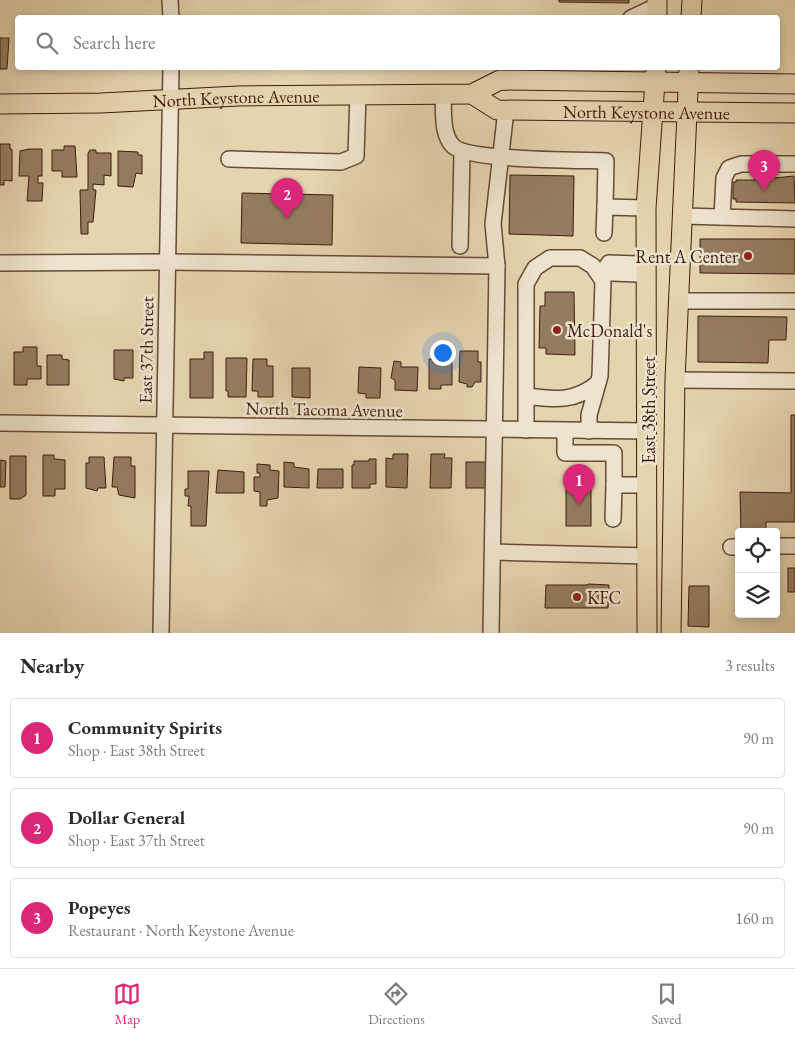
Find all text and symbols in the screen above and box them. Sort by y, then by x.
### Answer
search box [15,15,780,70]
icon: search [33,29,61,57]
text: Search here [73,30,155,55]
street label: North Keystone Avenue [152,84,320,112]
street label: North Keystone Avenue [563,99,730,124]
pin: 3 [748,150,780,191]
pin: 2 [271,178,303,219]
place label: Rent A Center [635,245,738,268]
marker: Rent A Center [742,250,754,262]
street label: East 37th Street [134,296,158,404]
place label: McDonald's [567,319,652,342]
marker: McDonald's [551,324,563,336]
your location [430,340,456,366]
street label: East 38th Street [637,356,660,464]
street label: North Tacoma Avenue [245,396,403,422]
pin: 1 [563,464,595,505]
map controls [735,528,780,618]
button: locate [735,528,780,573]
button: layers [735,573,780,618]
place label: KFC [587,586,621,609]
marker: KFC [571,591,583,603]
text: Nearby [20,652,84,679]
text: 3 results [725,655,775,676]
text: Community Spirits [68,715,222,740]
text: 1 [33,728,41,749]
text: 90 m [743,728,774,749]
text: Shop · East 38th Street [68,740,205,761]
text: Dollar General [68,805,185,830]
text: 2 [33,818,41,839]
text: 90 m [743,818,774,839]
text: Shop · East 37th Street [68,830,205,851]
text: Popeyes [68,895,131,920]
text: 3 [33,908,41,929]
text: 160 m [735,908,774,929]
text: Restaurant · North Keystone Avenue [68,920,294,941]
tab: Map [113,980,141,1028]
tab: Directions [368,980,425,1028]
tab: Saved [652,980,682,1028]

